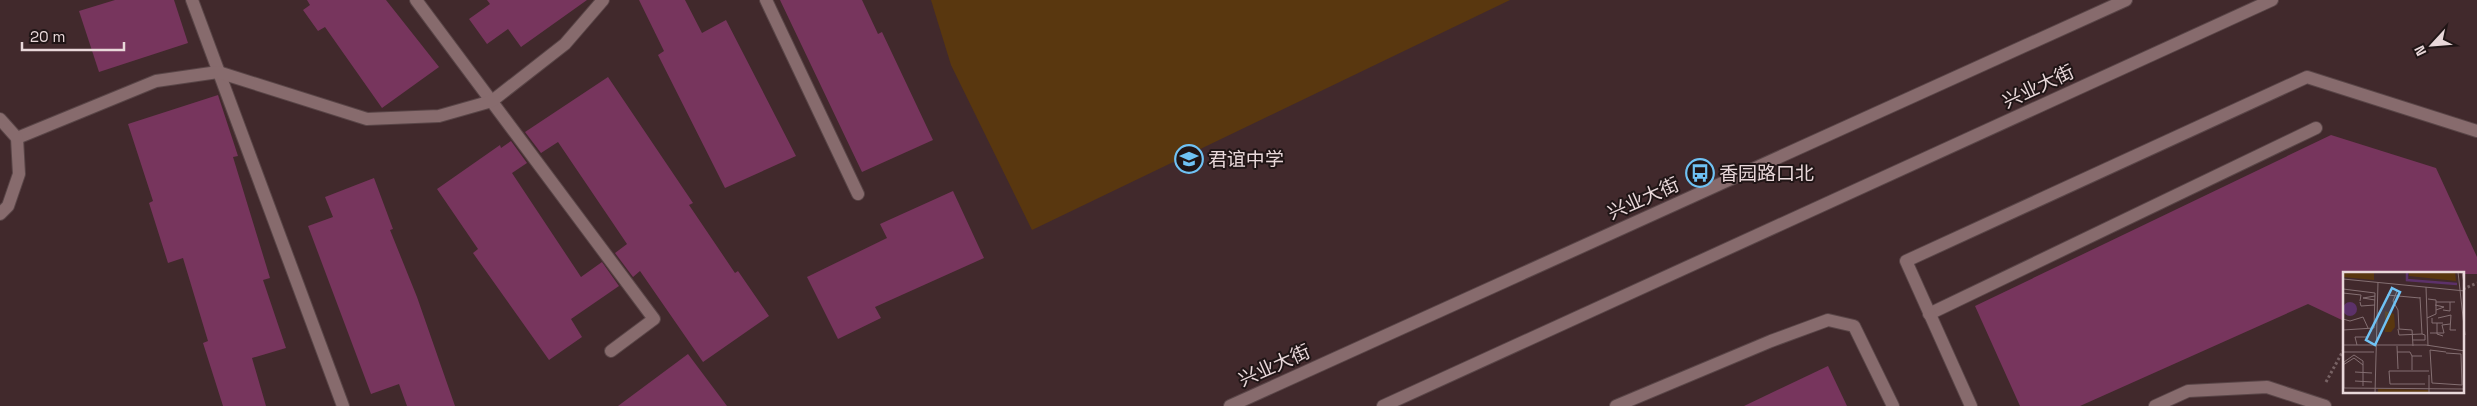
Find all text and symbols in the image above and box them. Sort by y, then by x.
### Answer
scale bar [22,20,125,52]
north arrow [2407,20,2457,70]
text: 20 m [30,27,65,46]
text: N [2410,43,2430,59]
street label: 兴业大街 [1998,59,2078,114]
school or university icon: 君谊中学 [1174,144,1204,174]
place label: 君谊中学 [1208,147,1284,172]
bus stop icon: 香园路口北 [1685,158,1715,188]
place label: 香园路口北 [1719,161,1814,186]
street label: 兴业大街 [1603,172,1683,225]
inset map [2343,272,2464,394]
street label: 兴业大街 [1234,339,1314,392]

